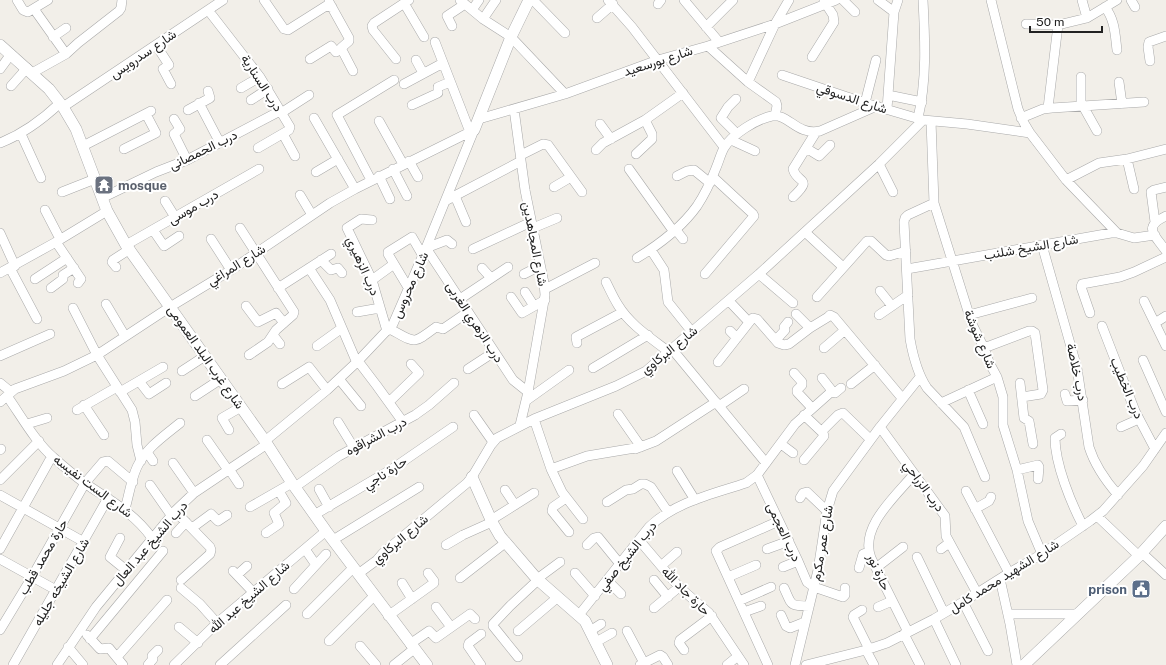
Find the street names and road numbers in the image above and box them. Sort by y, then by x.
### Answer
street label: شارع سدرويس [107,26,180,83]
street label: شارع بورسعيد [622,43,695,81]
street label: درب السنارية [237,52,286,115]
street label: شارع الدسوقي [814,80,889,119]
street label: درب الحمصانى [166,127,240,174]
street label: درب موسى [165,187,221,228]
street label: شارع المجاهدين [518,201,551,288]
street label: شارع الشيخ شلنب [983,231,1080,265]
street label: درب الزهيري [341,234,383,299]
street label: شارع المراغي [204,241,270,291]
street label: شارع محروس [389,249,433,321]
street label: درب الزهري الغربى [441,279,507,367]
street label: شارع غرب البلد العمومى [163,302,247,413]
street label: شارع شوشة [959,307,999,371]
street label: شارع البركاوي [638,323,702,380]
street label: درب خلاصة [1063,342,1090,402]
street label: درب الخطيب [1106,355,1147,421]
street label: درب الشراقوه [343,414,410,459]
street label: شارع الست نفيسه [49,451,135,522]
street label: حارة ناجي [360,453,412,495]
street label: درب الزراحي [898,458,948,516]
street label: درب الشيخ عبد العال [109,498,192,590]
street label: درب العجمى [763,500,804,564]
street label: شارع عمر مكرم [808,504,838,583]
street label: شارع البركاوي [369,511,433,569]
street label: حارة محمد قطب [15,516,72,598]
street label: درب الشيخ صفي [594,518,662,596]
street label: شارع الشيخه جليله [30,535,94,630]
street label: شارع الشهيد محمد كامل [946,536,1063,618]
street label: حارة نور [863,550,894,593]
street label: شارع الشيخ عبد الله [205,558,294,638]
street label: حارة جاد الله [658,564,714,619]

